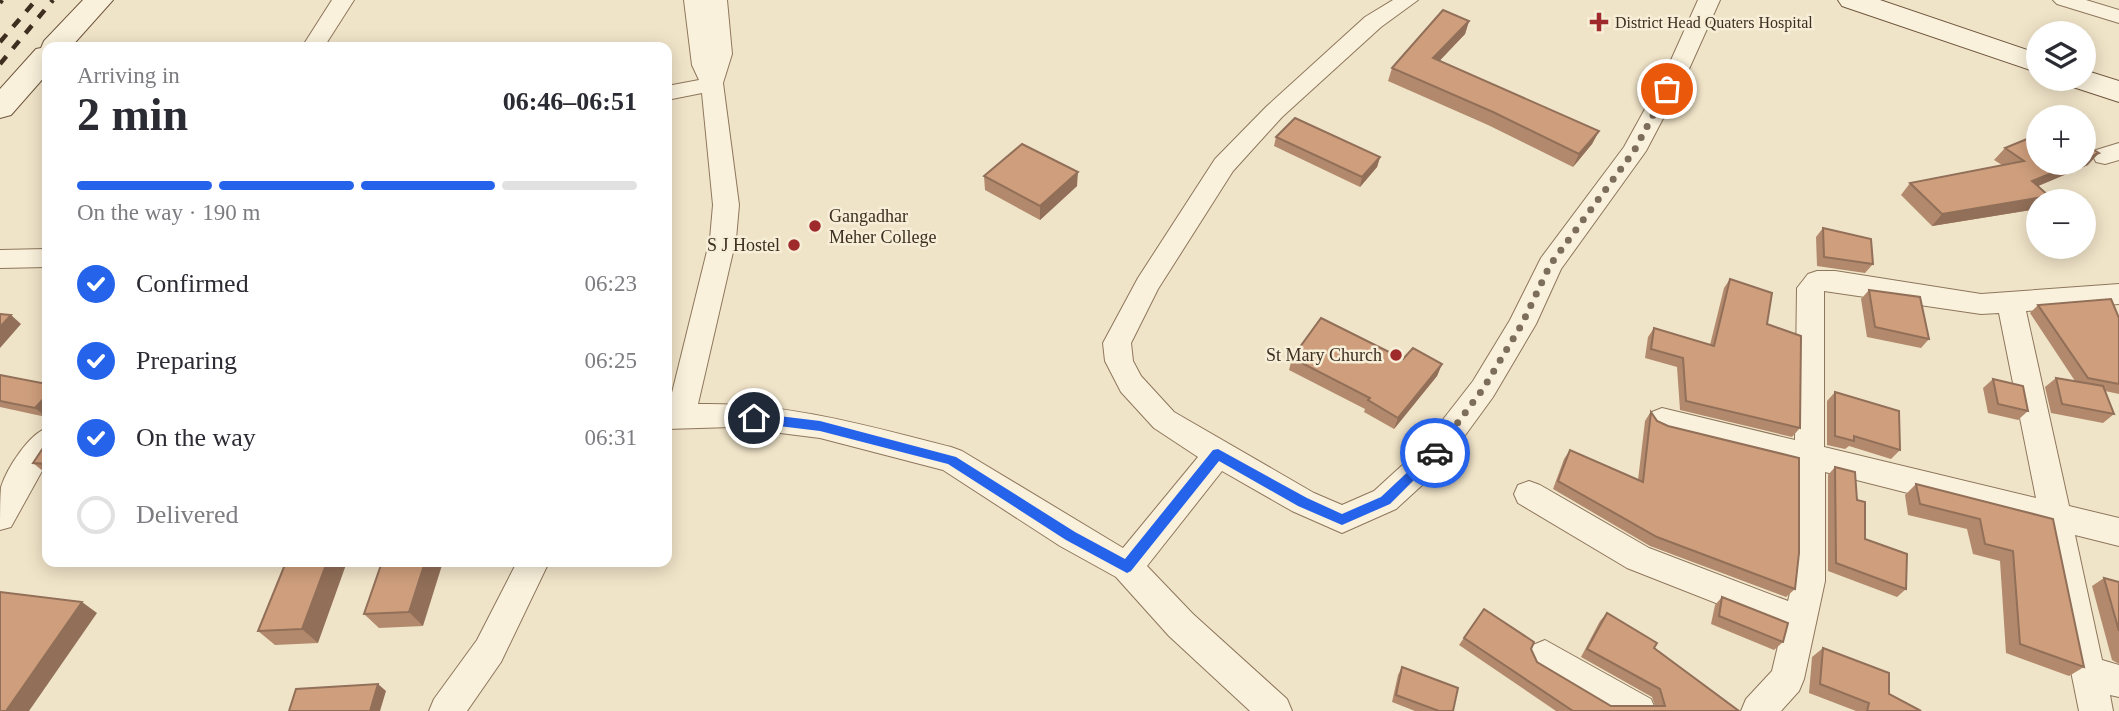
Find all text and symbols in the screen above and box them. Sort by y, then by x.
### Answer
marker: District Head Quaters Hospital [1589,12,1609,32]
place label: District Head Quaters Hospital [1615,14,1813,32]
map controls [2026,21,2096,259]
button: layers [2026,21,2096,91]
pin [1637,59,1697,119]
text: Arriving in [77,63,180,88]
icon: bag [1648,70,1686,108]
text: 06:46–06:51 [503,87,637,116]
text: 2 min [77,89,188,140]
button: + [2026,105,2096,175]
button: − [2026,189,2096,259]
text: On the way · 190 m [77,200,260,225]
place label: Gangadhar Meher College [829,206,936,247]
marker: Gangadhar Meher College [807,218,823,234]
place label: S J Hostel [707,235,780,255]
marker: S J Hostel [786,237,802,253]
icon: check [77,265,115,303]
text: Confirmed [136,269,249,298]
text: 06:23 [585,271,637,296]
icon: check [77,342,115,380]
place label: St Mary Church [1266,345,1382,365]
text: Preparing [136,346,237,375]
marker: St Mary Church [1388,347,1404,363]
text: 06:25 [585,348,637,373]
pin [724,388,784,448]
icon: home [735,399,773,437]
courier [1400,418,1470,488]
icon: check [77,419,115,457]
text: On the way [136,423,256,452]
text: 06:31 [585,425,637,450]
icon: car [1416,434,1454,472]
text: Delivered [136,500,239,529]

